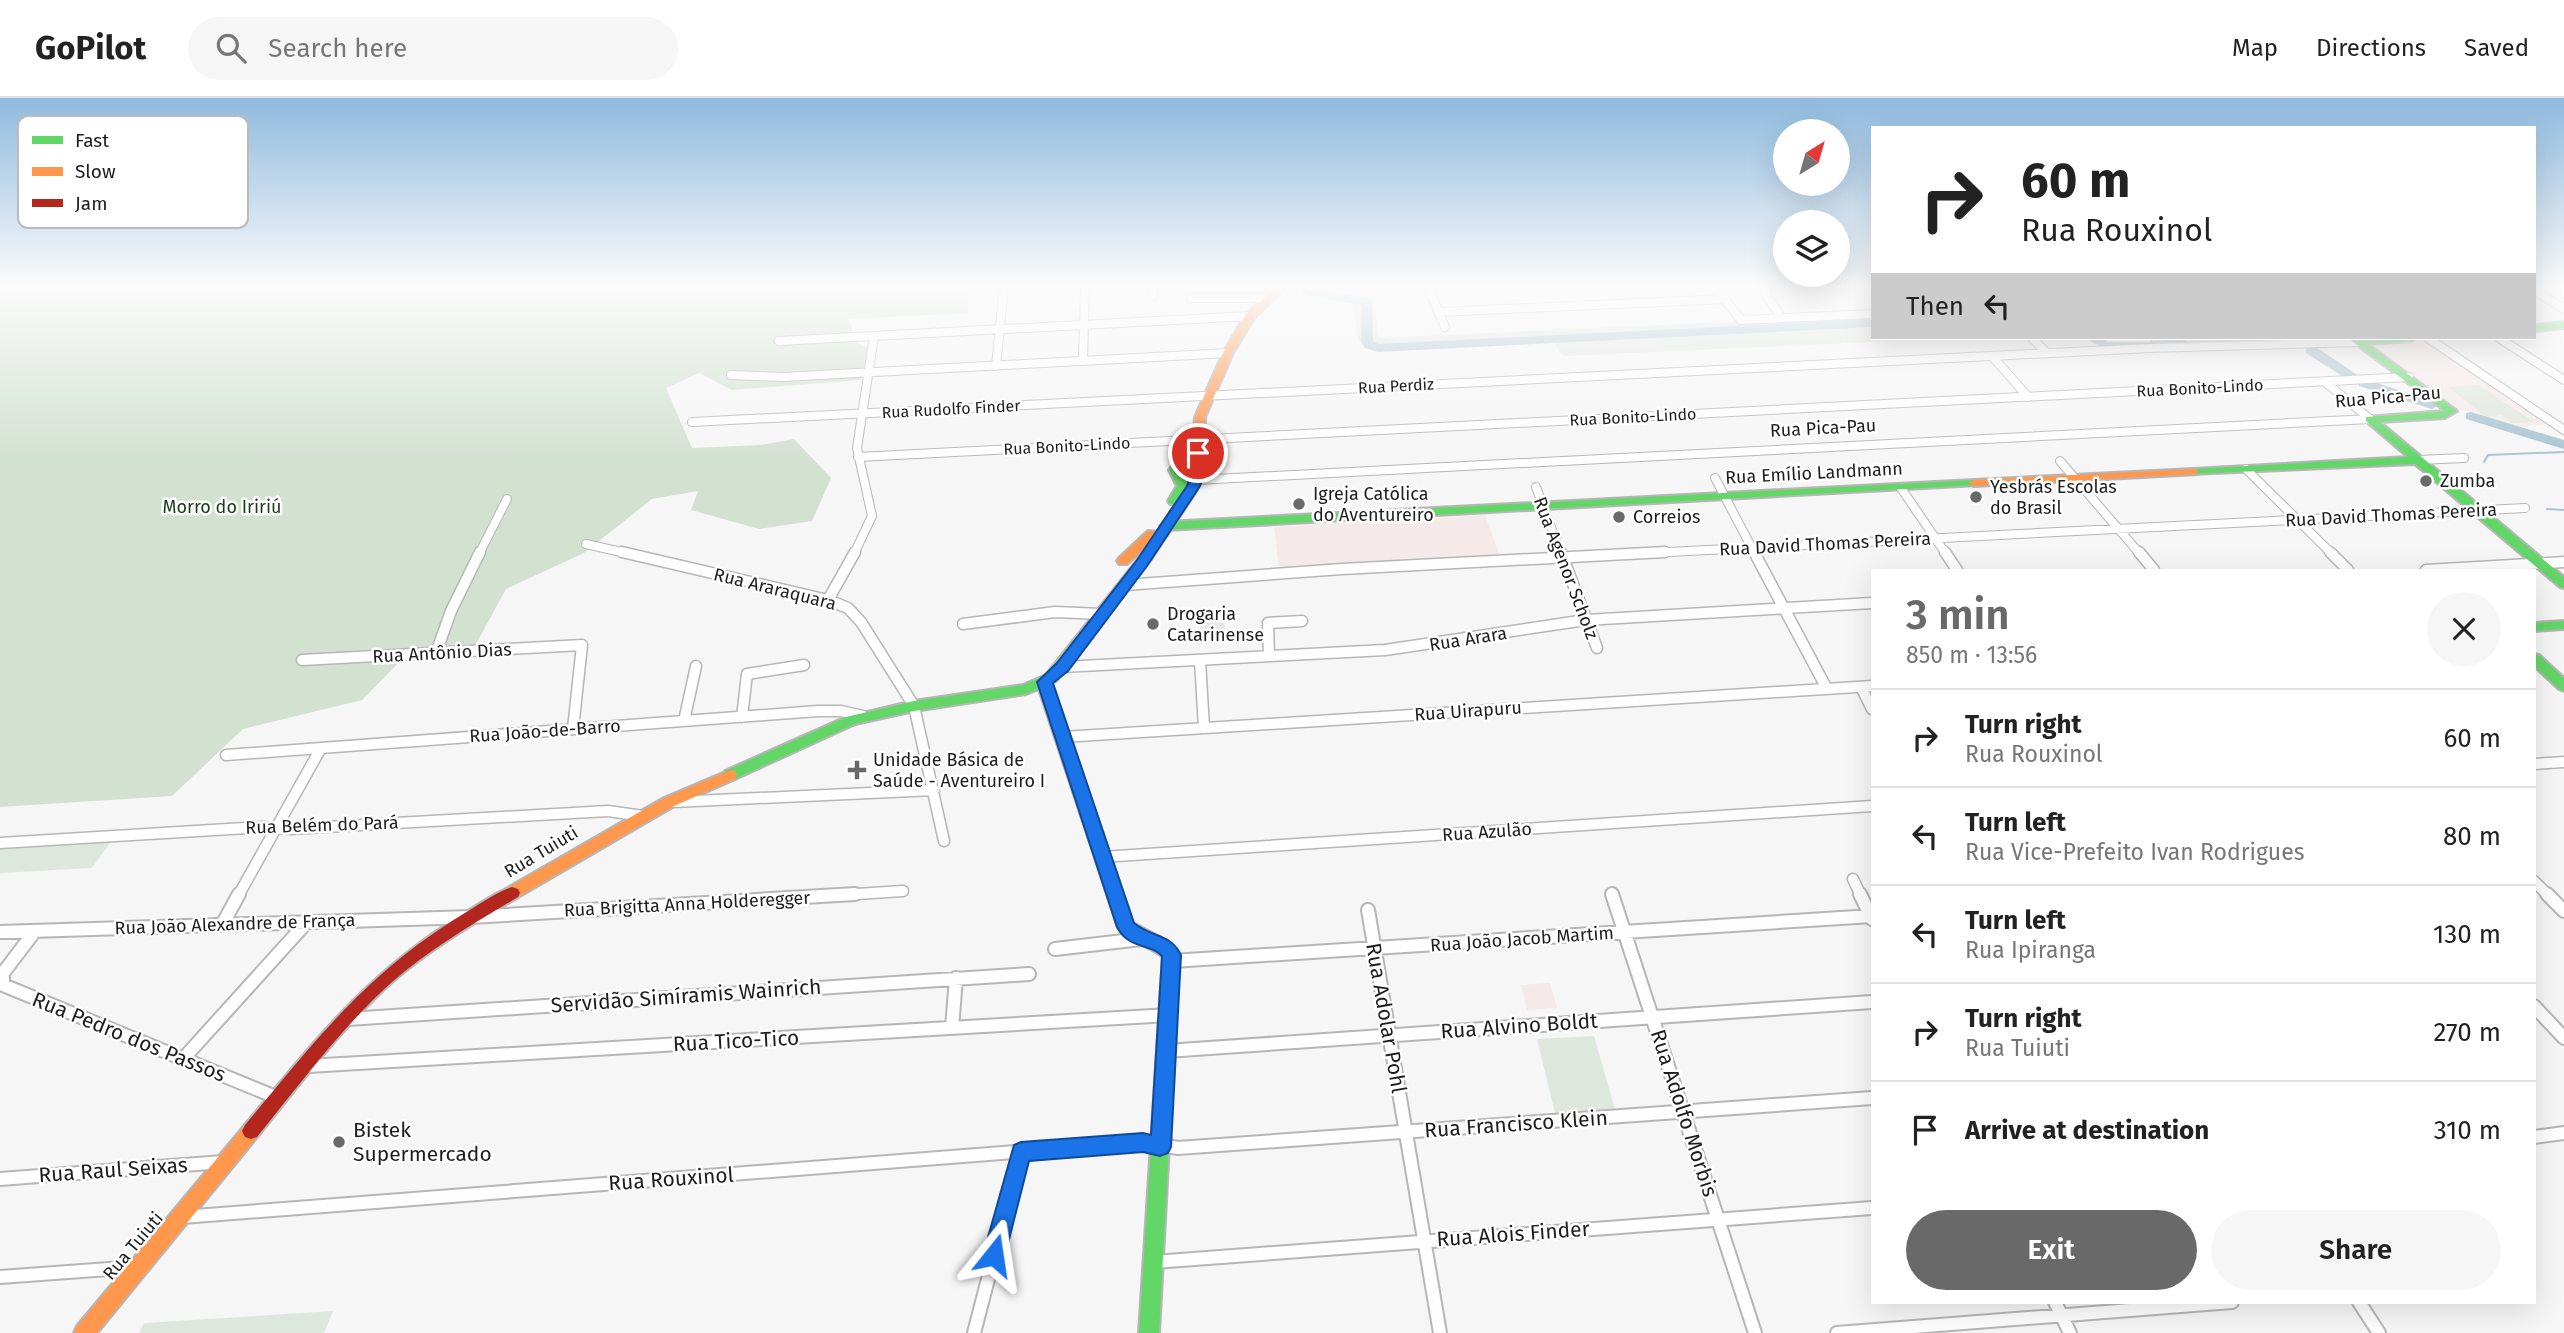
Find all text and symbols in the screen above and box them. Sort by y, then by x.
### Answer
search box [188,17,678,80]
text: GoPilot [35,28,146,68]
icon: search [212,29,250,67]
text: Search here [268,33,407,64]
text: Map [2232,34,2278,62]
text: Directions [2316,34,2426,62]
text: Saved [2464,34,2529,62]
legend [18,116,248,228]
north arrow [1773,119,1850,196]
map controls [1773,119,1850,287]
text: Fast [75,129,109,152]
text: 60 m [2021,151,2130,210]
icon: right [1906,154,1997,245]
text: Slow [75,160,116,183]
text: Jam [75,192,107,215]
button: layers [1773,210,1850,287]
text: Rua Rouxinol [2021,211,2212,249]
icon: left [1978,287,2016,325]
text: Then [1906,291,1964,322]
street label: Rua Perdiz [1357,375,1435,397]
street label: Rua Bonito-Lindo [2136,375,2264,401]
street label: Rua Pica-Pau [2334,381,2442,413]
street label: Rua Rudolfo Finder [881,396,1022,422]
street label: Rua Bonito-Lindo [1569,404,1697,430]
street label: Rua Pica-Pau [1769,414,1877,442]
pin [1168,423,1228,483]
street label: Rua Bonito-Lindo [1003,433,1131,459]
icon: arrive [1179,434,1217,472]
street label: Rua Emílio Landmann [1725,457,1903,489]
place label: Zumba [2440,470,2495,492]
marker: Zumba [2418,473,2434,489]
place label: Yesbrás Escolas do Brasil [1990,476,2117,519]
place label: Igreja Católica do Aventureiro [1313,483,1434,526]
marker: Yesbrás Escolas do Brasil [1968,489,1984,505]
street label: Rua Agenor Scholz [1529,494,1603,642]
park label: Morro do Iririú [162,496,282,518]
marker: Igreja Católica do Aventureiro [1291,496,1307,512]
street label: Rua David Thomas Pereira [2285,498,2497,532]
place label: Correios [1633,506,1700,528]
marker: Correios [1611,509,1627,525]
street label: Rua David Thomas Pereira [1719,527,1931,561]
street label: Rua Araraquara [711,563,839,615]
text: 3 min [1906,590,2010,640]
button: close [2427,592,2501,666]
place label: Drogaria Catarinense [1167,603,1264,646]
marker: Drogaria Catarinense [1145,616,1161,632]
street label: Rua Arara [1428,622,1508,656]
street label: Rua Antônio Dias [372,638,512,668]
text: 850 m · 13:56 [1906,641,2037,669]
street label: Rua Uirapuru [1414,696,1522,726]
text: Turn right [1965,709,2082,740]
street label: Rua João-de-Barro [469,715,621,747]
icon: right [1906,719,1944,757]
text: 60 m [2443,723,2501,754]
text: Rua Rouxinol [1965,740,2103,768]
place label: Unidade Básica de Saúde - Aventureiro I [873,749,1045,792]
marker: Unidade Básica de Saúde - Aventureiro I [847,760,867,780]
text: Turn left [1965,807,2066,838]
street label: Rua Belém do Pará [245,811,399,839]
icon: left [1906,817,1944,855]
street label: Rua Azulão [1441,818,1533,846]
street label: Rua Tuiuti [500,821,582,883]
text: 80 m [2443,821,2501,852]
text: Rua Vice-Prefeito Ivan Rodrigues [1965,838,2304,866]
street label: Rua Brigitta Anna Holderegger [563,887,811,921]
text: Turn left [1965,905,2066,936]
street label: Rua João Alexandre de França [114,909,356,939]
icon: left [1906,915,1944,953]
text: 130 m [2433,919,2501,950]
street label: Rua João Jacob Martim [1429,922,1615,956]
text: Rua Ipiranga [1965,936,2096,964]
street label: Rua Adolar Pohl [1360,941,1412,1095]
street label: Servidão Simíramis Wainrich [550,974,822,1018]
street label: Rua Pedro dos Passos [28,986,230,1088]
text: Turn right [1965,1003,2082,1034]
street label: Rua Alvino Boldt [1440,1008,1599,1044]
icon: right [1906,1013,1944,1051]
text: 270 m [2433,1017,2501,1048]
street label: Rua Tico-Tico [672,1025,800,1057]
street label: Rua Adolfo Morbis [1645,1026,1723,1200]
text: Rua Tuiuti [1965,1034,2070,1062]
street label: Rua Francisco Klein [1423,1105,1609,1143]
icon: arrive [1906,1111,1944,1149]
text: Arrive at destination [1965,1115,2209,1146]
text: 310 m [2434,1115,2501,1146]
place label: Bistek Supermercado [353,1117,492,1167]
marker: Bistek Supermercado [331,1134,347,1150]
street label: Rua Raul Seixas [38,1152,189,1188]
street label: Rua Rouxinol [607,1162,735,1196]
street label: Rua Tuiuti [98,1207,168,1285]
button: Exit [1906,1210,2197,1290]
button: Share [2211,1210,2501,1290]
street label: Rua Alois Finder [1436,1216,1590,1252]
position arrow [957,1218,1031,1292]

